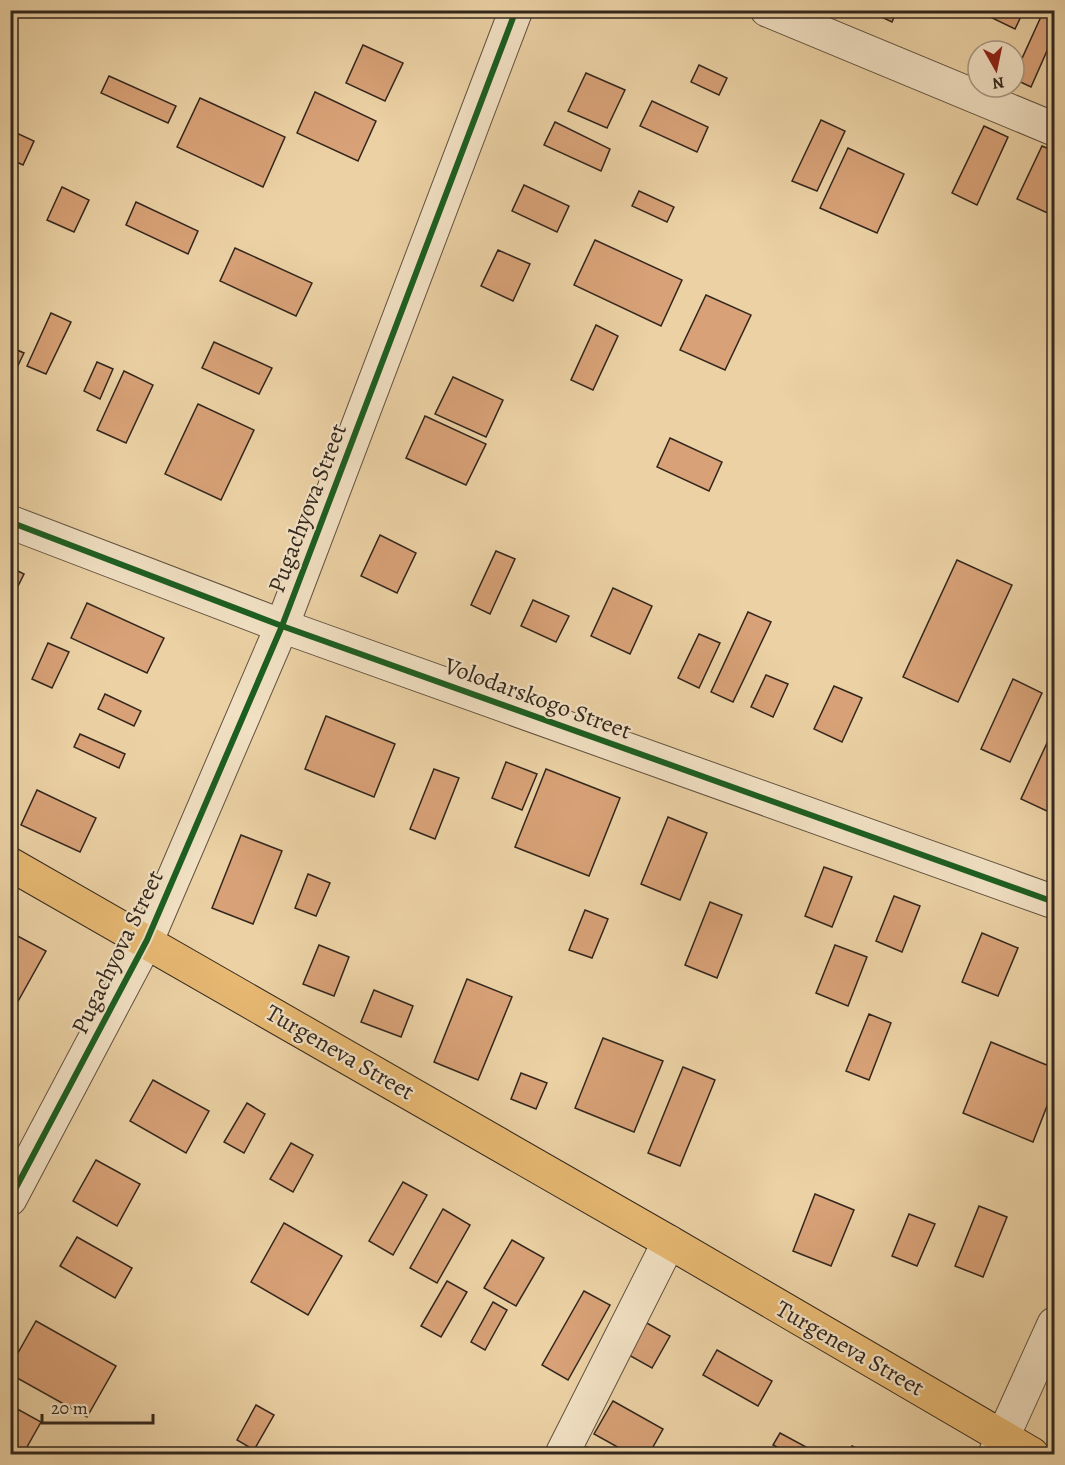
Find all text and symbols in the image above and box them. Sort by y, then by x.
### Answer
north arrow [966,39,1026,99]
text: N [990,71,1006,95]
street label: Pugachyova Street [260,419,354,597]
street label: Volodarskogo Street [439,649,636,747]
street label: Pugachyova Street [63,865,171,1039]
street label: Turgeneva Street [260,997,420,1108]
street label: Turgeneva Street [770,1293,930,1404]
scale bar [42,1387,153,1425]
text: 20 m [51,1396,88,1420]

